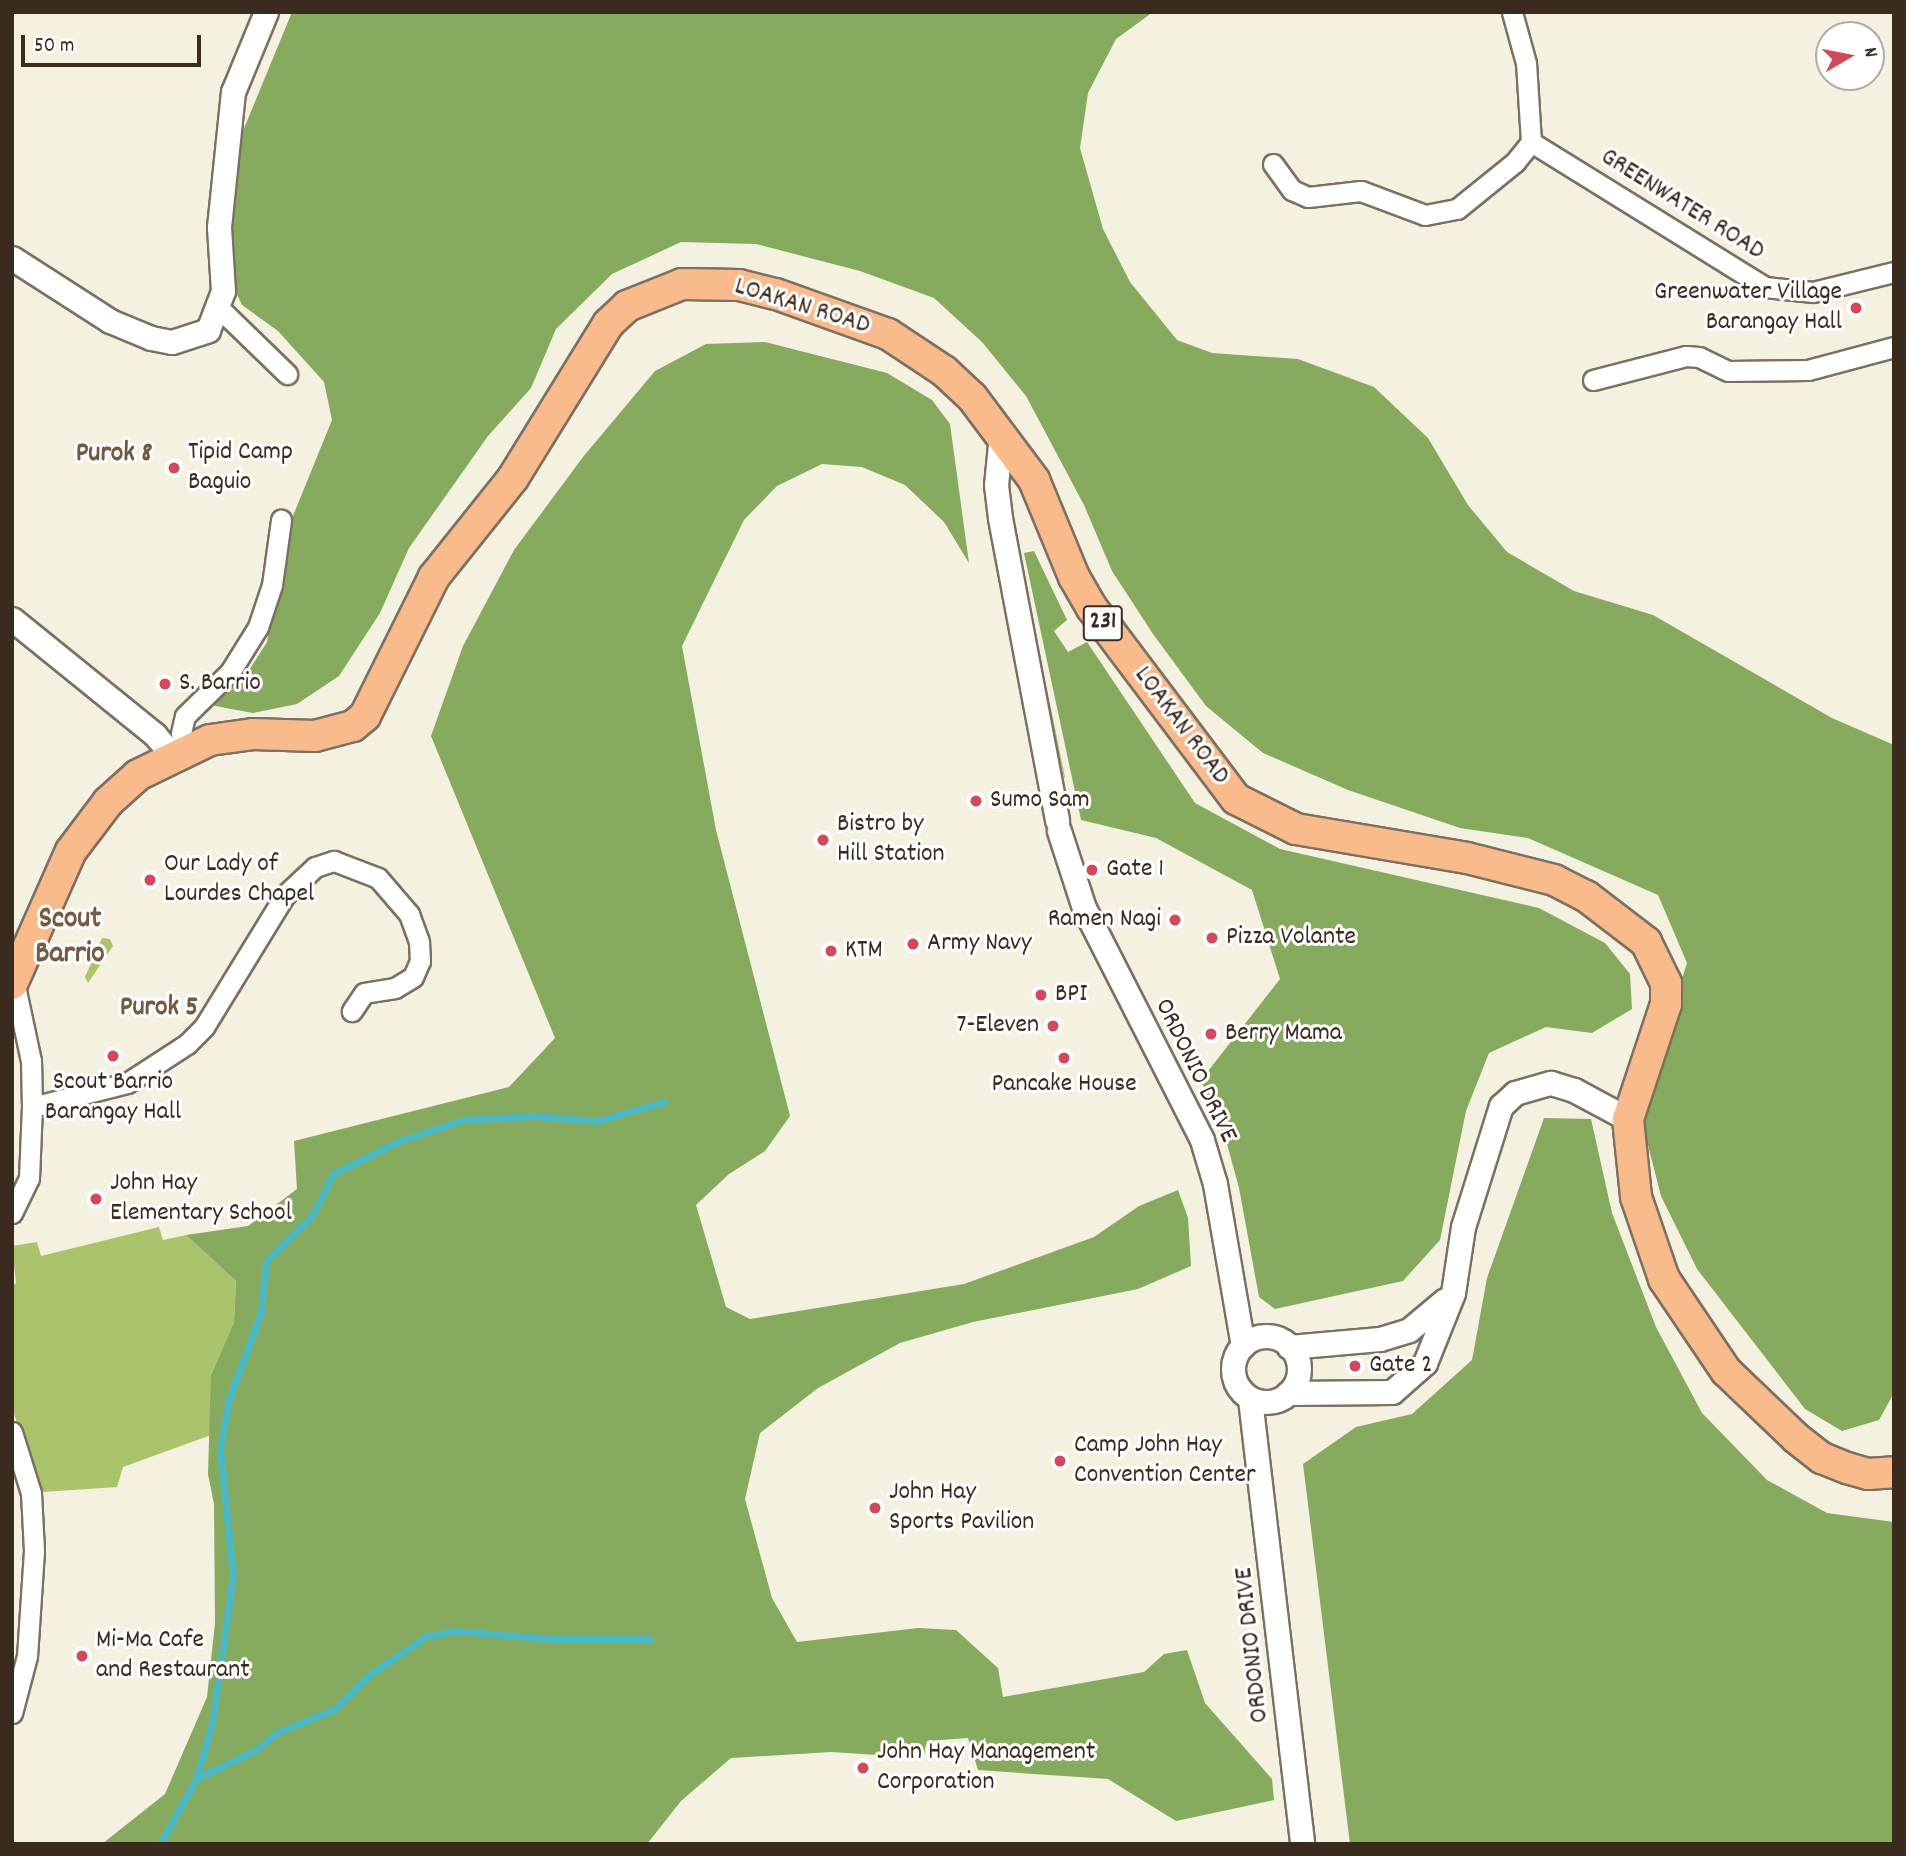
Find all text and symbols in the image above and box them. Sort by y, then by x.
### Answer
scale bar [24,21,205,65]
north arrow [1815,21,1885,91]
text: 50 m [34,32,74,62]
text: N [1855,46,1883,60]
street label: GREENWATER ROAD [1594,142,1770,268]
street label: LOAKAN ROAD [731,272,873,342]
place label: Greenwater Village Barangay Hall [1654,277,1842,338]
marker: Greenwater Village Barangay Hall [1848,300,1864,316]
place label: Tipid Camp Baguio [188,437,293,498]
district label: Purok 8 [76,438,152,472]
marker: Tipid Camp Baguio [166,460,182,476]
road number: 231 [1082,602,1124,644]
street label: LOAKAN ROAD [1126,661,1236,791]
place label: S. Barrio [179,668,261,700]
marker: S. Barrio [157,676,173,692]
place label: Sumo Sam [990,785,1090,817]
marker: Sumo Sam [968,793,984,809]
place label: Bistro by Hill Station [837,809,945,870]
marker: Bistro by Hill Station [815,832,831,848]
place label: Our Lady of Lourdes Chapel [164,849,314,910]
place label: Gate 1 [1106,854,1164,886]
marker: Gate 1 [1084,862,1100,878]
marker: Our Lady of Lourdes Chapel [142,872,158,888]
district label: Scout Barrio [35,903,105,974]
place label: Ramen Nagi [1048,904,1161,936]
marker: Ramen Nagi [1167,912,1183,928]
place label: Pizza Volante [1226,922,1356,954]
place label: Army Navy [927,928,1032,960]
marker: Pizza Volante [1204,930,1220,946]
place label: KTM [845,935,883,967]
marker: Army Navy [905,936,921,952]
marker: KTM [823,943,839,959]
place label: BPI [1055,979,1087,1011]
marker: BPI [1033,987,1049,1003]
district label: Purok 5 [120,992,198,1026]
street label: ORDONIO DRIVE [1147,994,1243,1148]
place label: 7-Eleven [956,1010,1039,1042]
marker: 7-Eleven [1045,1018,1061,1034]
place label: Berry Mama [1225,1018,1342,1050]
marker: Berry Mama [1203,1026,1219,1042]
marker: Scout Barrio Barangay Hall [105,1048,121,1064]
marker: Pancake House [1056,1050,1072,1066]
place label: Scout Barrio Barangay Hall [45,1067,181,1128]
place label: Pancake House [991,1069,1137,1101]
place label: John Hay Elementary School [110,1168,292,1230]
marker: John Hay Elementary School [88,1191,104,1207]
place label: Gate 2 [1369,1350,1433,1382]
marker: Gate 2 [1347,1358,1363,1374]
place label: Camp John Hay Convention Center [1074,1430,1256,1492]
marker: Camp John Hay Convention Center [1052,1453,1068,1469]
place label: John Hay Sports Pavilion [889,1477,1034,1538]
marker: John Hay Sports Pavilion [867,1500,883,1516]
street label: ORDONIO DRIVE [1229,1566,1277,1724]
place label: Mi-Ma Cafe and Restaurant [96,1625,250,1686]
marker: Mi-Ma Cafe and Restaurant [74,1648,90,1664]
place label: John Hay Management Corporation [877,1737,1095,1798]
marker: John Hay Management Corporation [855,1760,871,1776]

